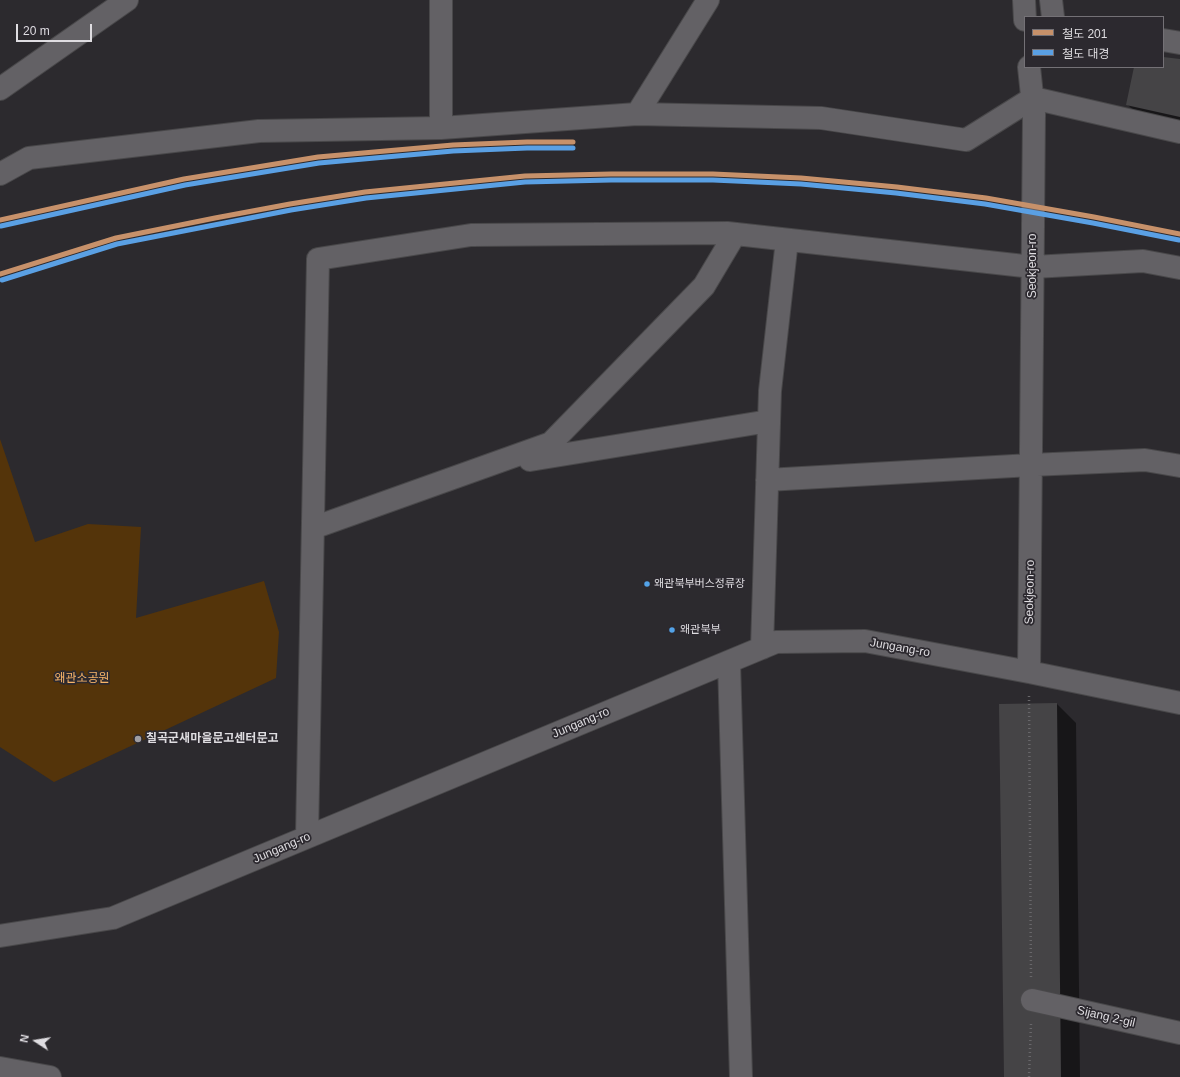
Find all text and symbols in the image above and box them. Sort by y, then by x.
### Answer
scale bar [18,16,94,42]
legend [1024,16,1164,68]
text: 20 m [23,24,50,38]
text: 철도 201 [1062,27,1107,41]
text: 철도 대경 [1062,47,1110,61]
street label: Seokjeon-ro [1026,234,1040,298]
street label: Seokjeon-ro [1022,560,1038,624]
place label: 왜관북부버스정류장 [654,577,745,591]
marker: 왜관북부버스정류장 [642,579,652,589]
place label: 왜관북부 [680,623,720,637]
marker: 왜관북부 [667,625,677,635]
street label: Jungang-ro [869,636,931,660]
park label: 왜관소공원 [54,672,110,686]
street label: Jungang-ro [550,705,612,741]
place label: 칠곡군새마을문고센터문고 [146,732,278,746]
marker: 칠곡군새마을문고센터문고 [133,734,143,744]
street label: Jungang-ro [251,830,313,866]
street label: Sijang 2-gil [1075,1003,1137,1031]
north arrow [16,1021,56,1061]
text: N [18,1033,31,1044]

